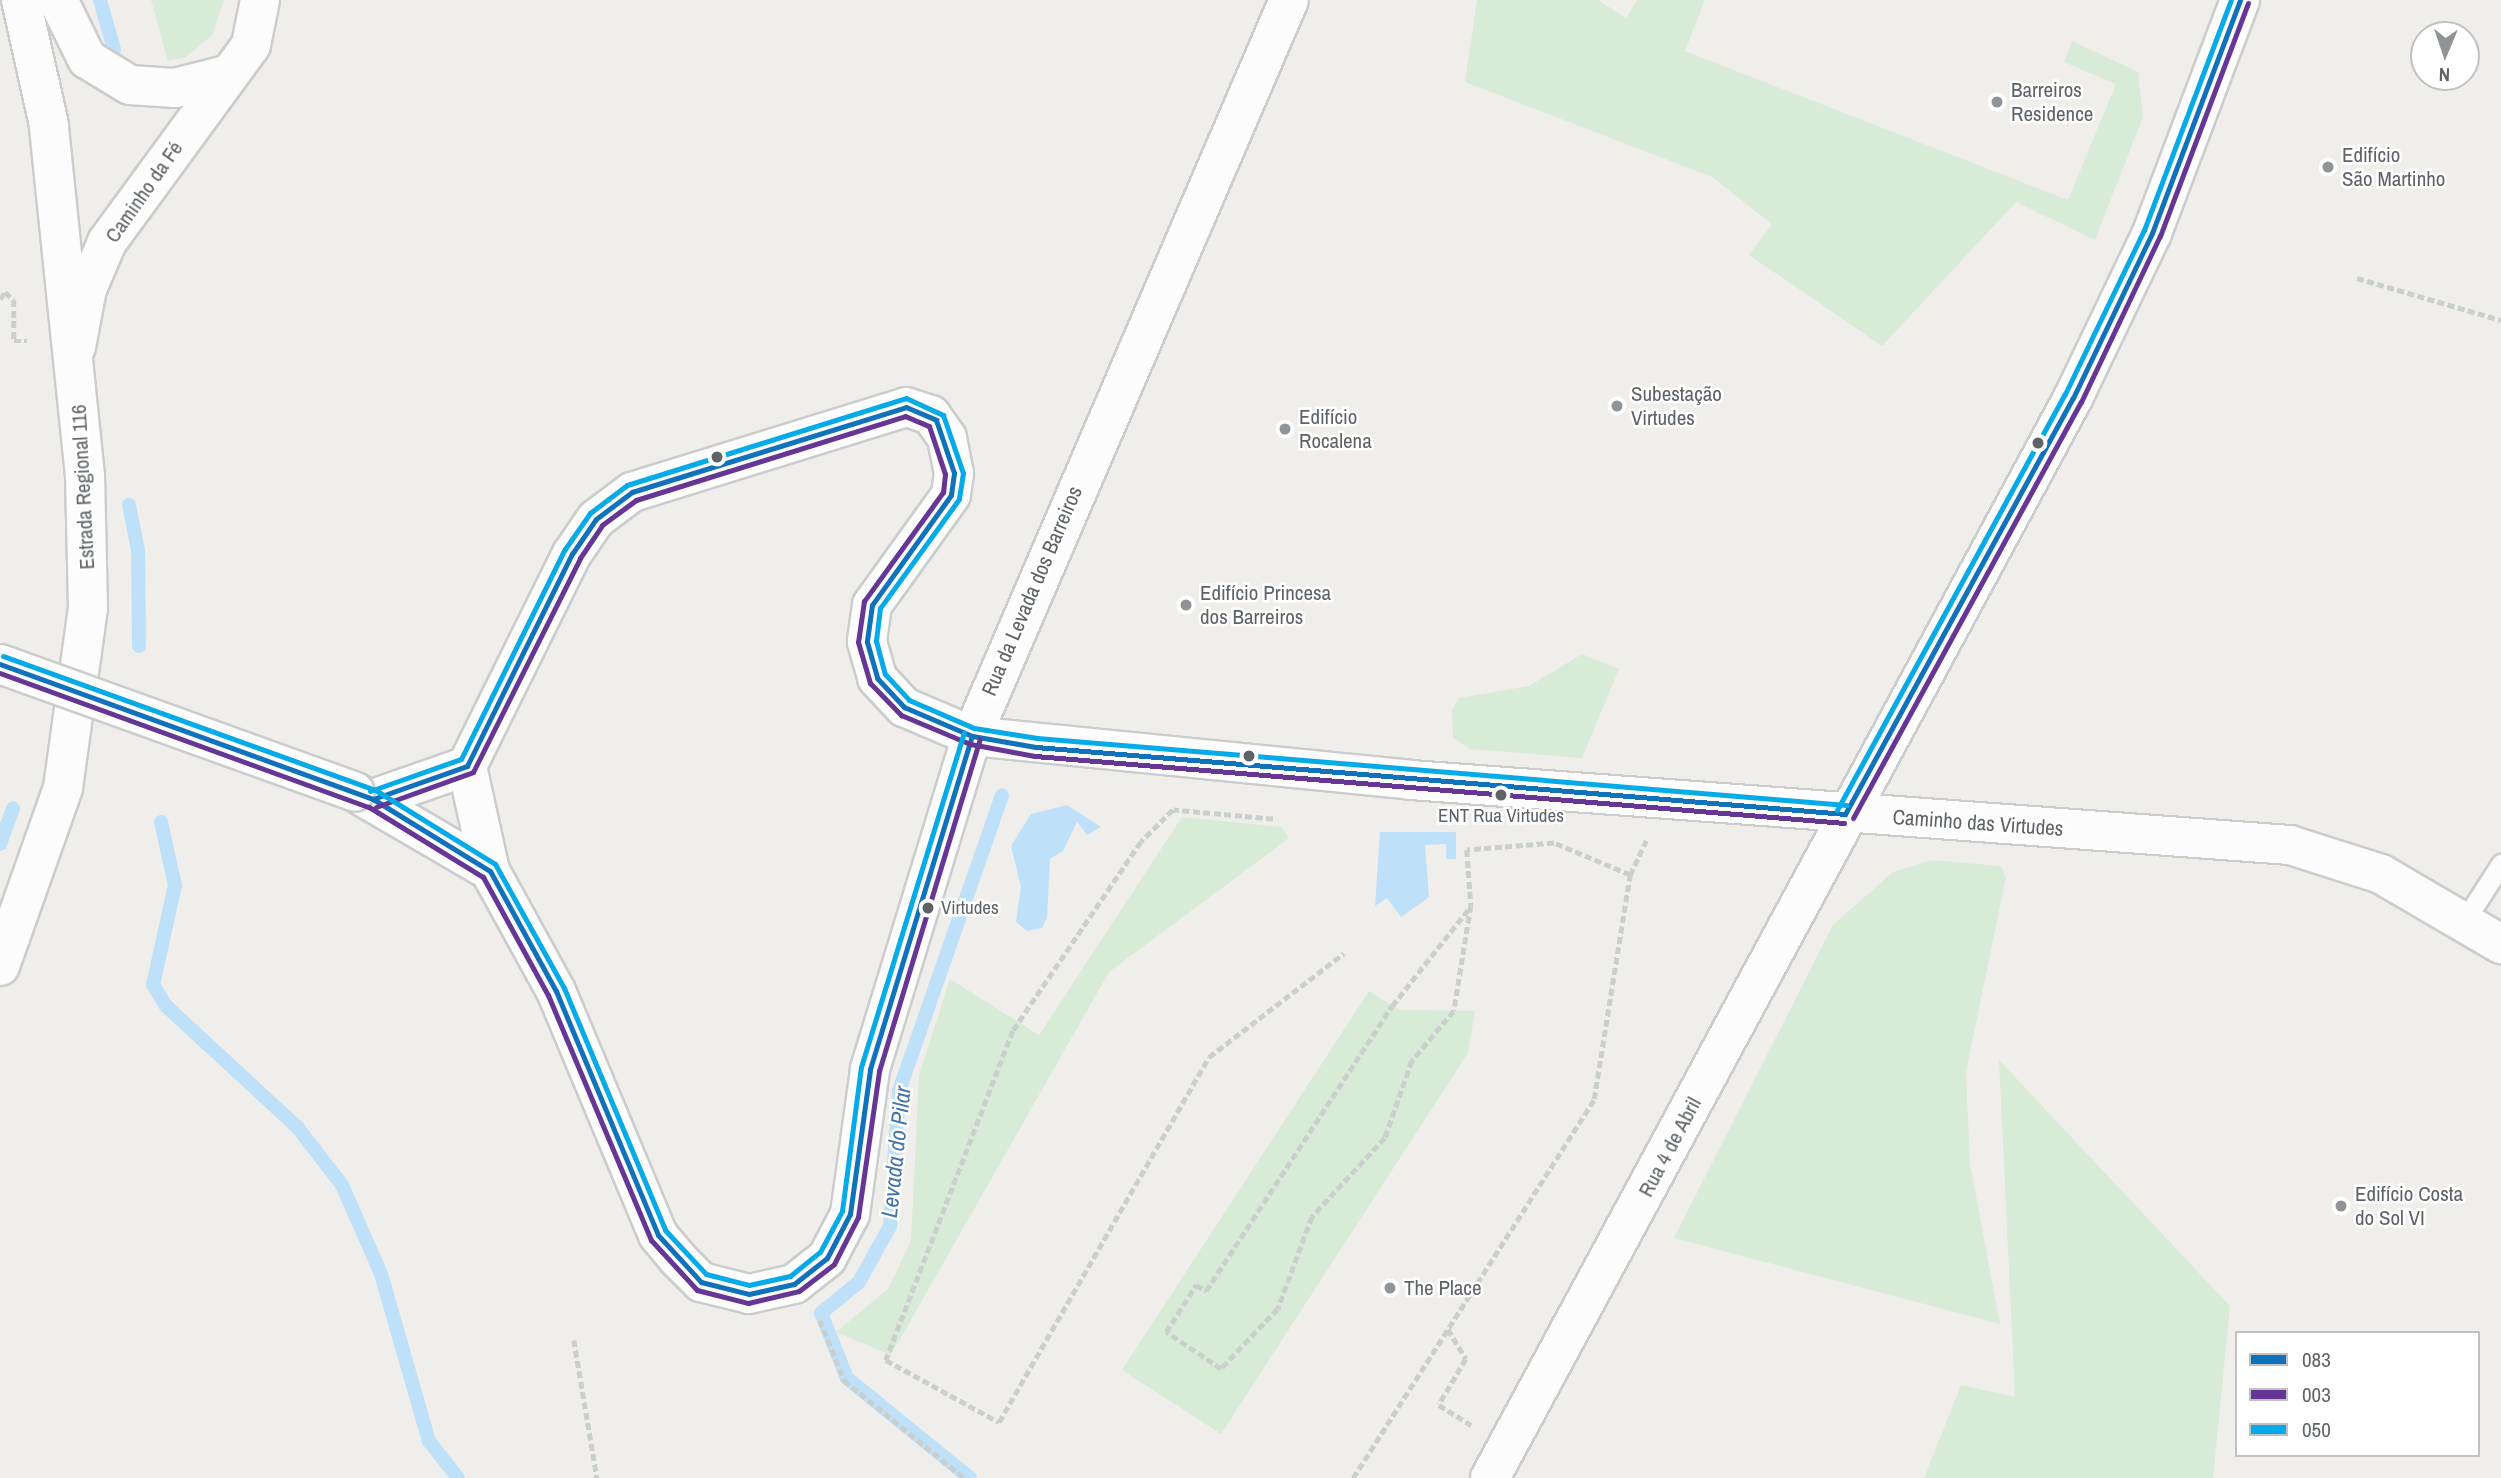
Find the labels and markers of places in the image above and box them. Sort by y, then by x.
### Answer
place label: Barreiros Residence [2011,77,2093,127]
marker: Barreiros Residence [1989,94,2005,110]
place label: Edifício São Martinho [2342,142,2445,192]
marker: Edifício São Martinho [2320,159,2336,175]
place label: Subestação Virtudes [1631,381,1722,431]
marker: Subestação Virtudes [1609,398,1625,414]
place label: Edifício Rocalena [1299,404,1372,454]
marker: Edifício Rocalena [1277,421,1293,437]
unlabelled marker [2031,436,2045,450]
unlabelled marker [710,450,724,464]
place label: Edifício Princesa dos Barreiros [1200,580,1331,630]
marker: Edifício Princesa dos Barreiros [1178,597,1194,613]
unlabelled marker [1242,749,1256,763]
marker: ENT Rua Virtudes [1494,788,1508,802]
place label: ENT Rua Virtudes [1438,805,1564,827]
place label: Virtudes [941,897,999,919]
marker: Virtudes [921,901,935,915]
place label: Edifício Costa do Sol VI [2355,1181,2463,1231]
marker: Edifício Costa do Sol VI [2333,1198,2349,1214]
place label: The Place [1404,1275,1482,1301]
marker: The Place [1382,1280,1398,1296]

